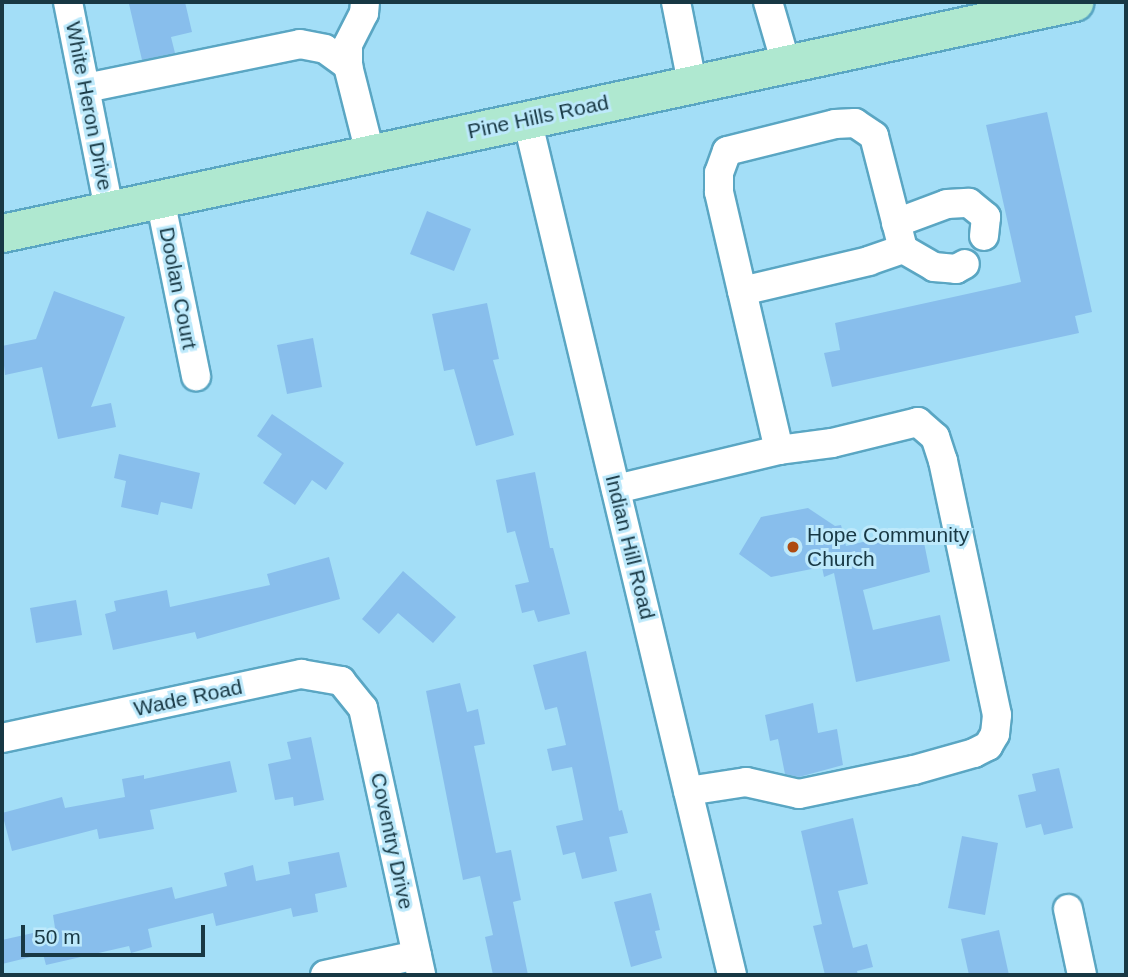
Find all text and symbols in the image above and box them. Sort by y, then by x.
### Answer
street label: White Heron Drive [60,19,118,193]
street label: Pine Hills Road [465,90,611,144]
street label: Doolan Court [154,225,202,351]
street label: Indian Hill Road [600,472,660,622]
place label: Hope Community Church [807,522,969,572]
marker: Hope Community Church [785,539,801,555]
street label: Wade Road [132,674,244,722]
street label: Coventry Drive [365,770,419,912]
scale bar [24,911,208,955]
text: 50 m [34,925,81,948]

